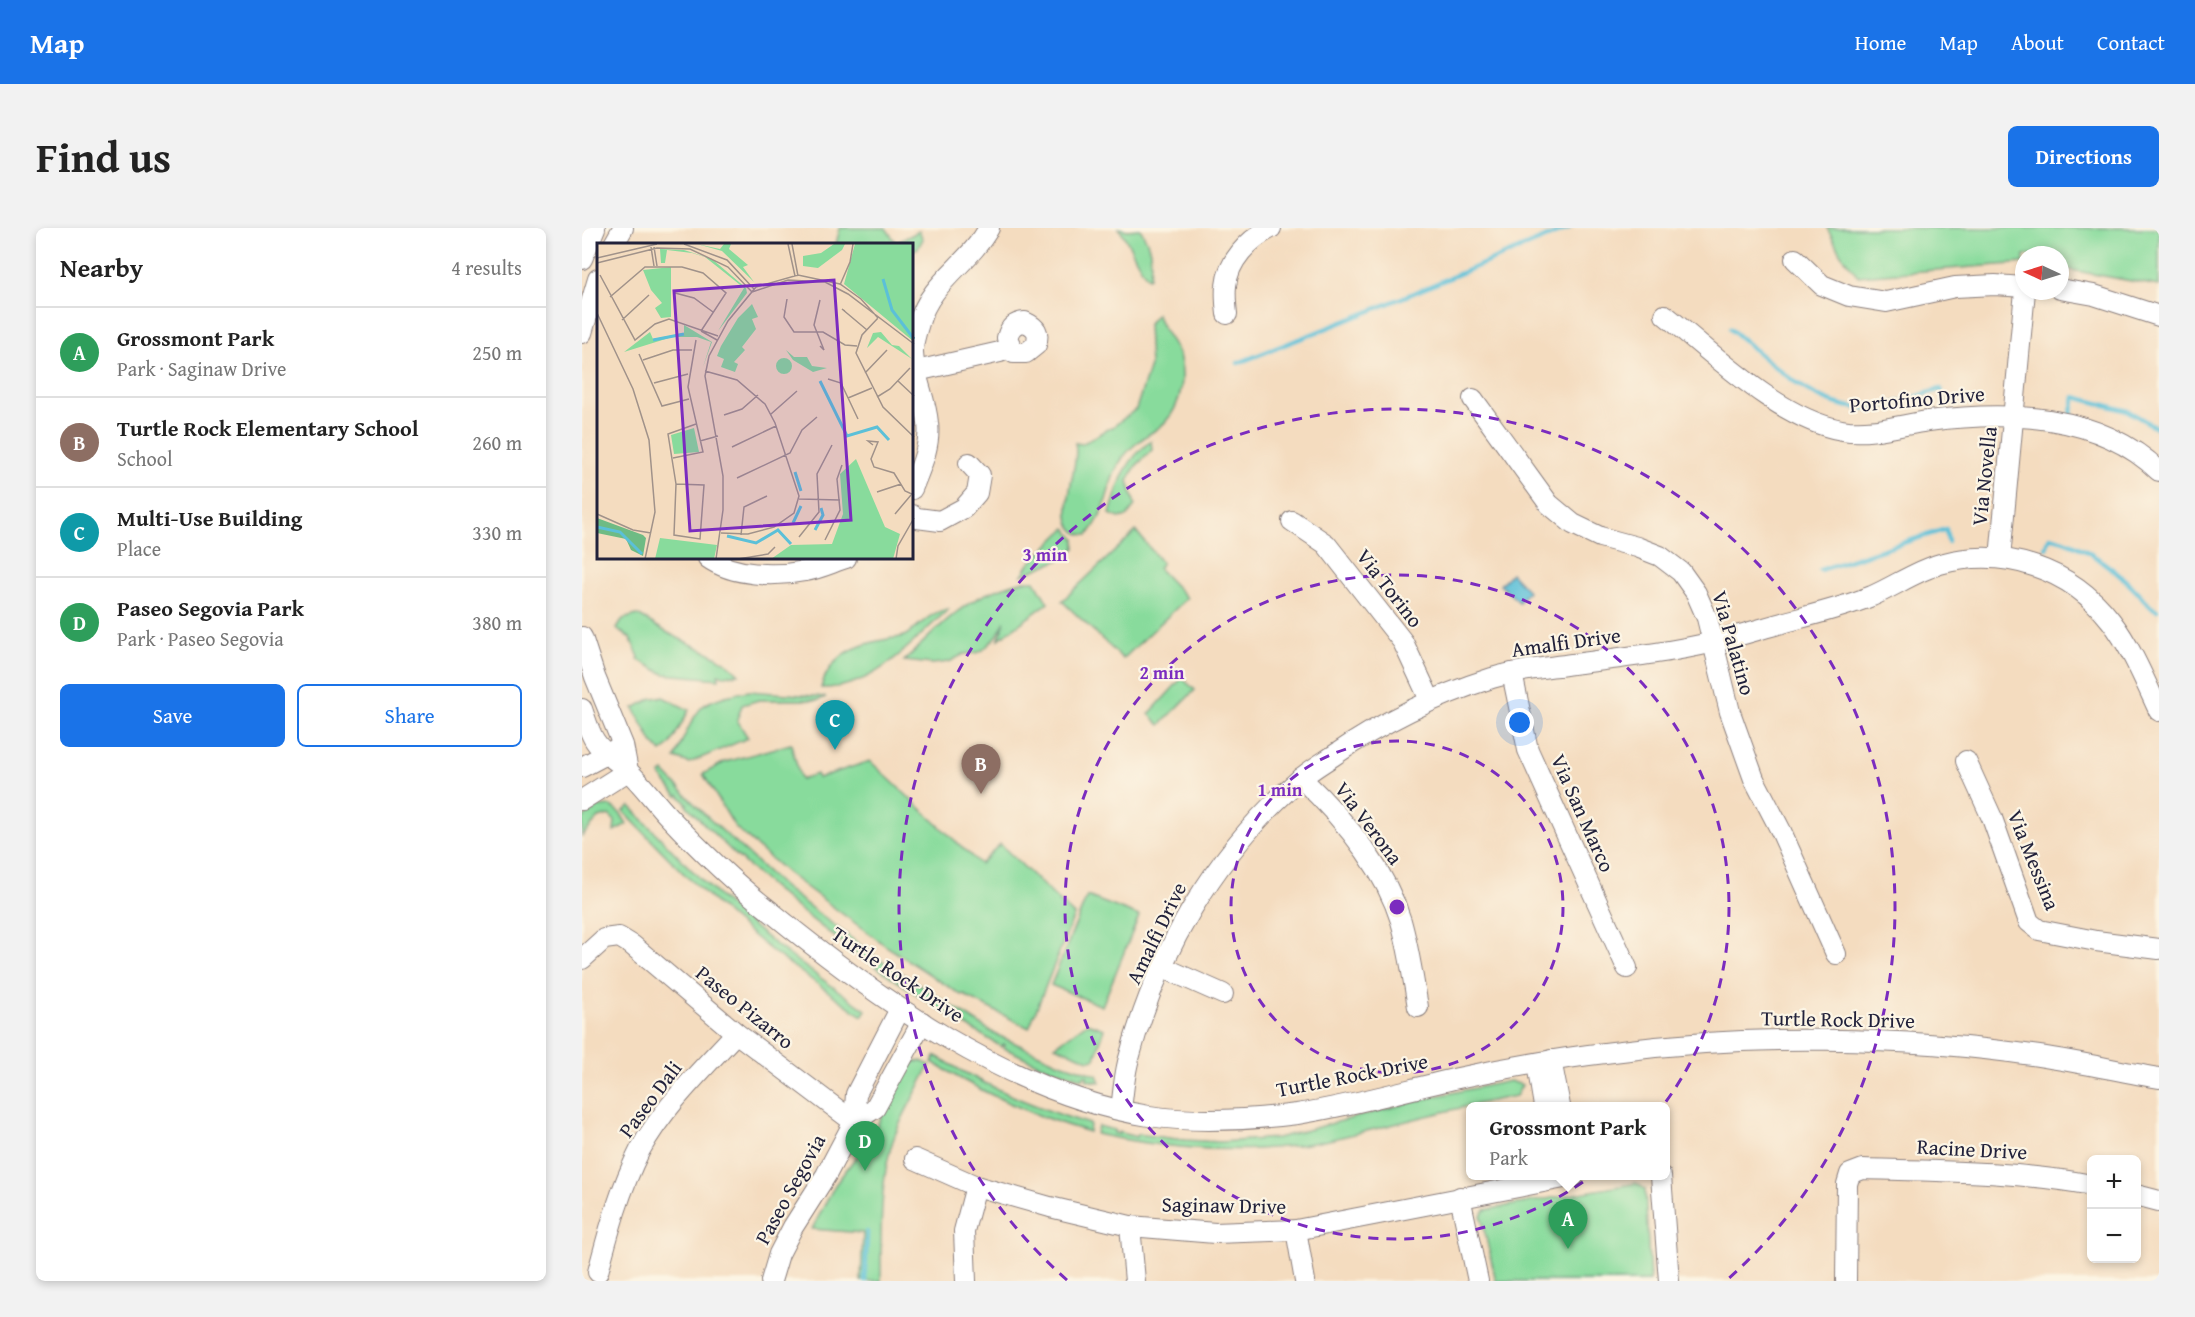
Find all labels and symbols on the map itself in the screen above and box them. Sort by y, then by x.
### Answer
inset map [597,243,914,560]
north arrow [2015,246,2069,300]
street label: Portofino Drive [1848,378,1986,420]
street label: Via Novella [1963,425,2005,527]
text: 3 min [1023,541,1068,568]
street label: Via Torino [1349,542,1431,634]
street label: Via Palatino [1704,587,1764,699]
street label: Amalfi Drive [1509,619,1623,665]
text: 2 min [1140,659,1185,686]
pin: C [816,700,854,750]
your location [1505,708,1534,737]
pin: B [962,744,1000,794]
street label: Via San Marco [1543,749,1623,877]
street label: Via Verona [1327,775,1411,871]
text: 1 min [1258,776,1303,803]
street label: Via Messina [2000,805,2068,915]
street label: Amalfi Drive [1118,877,1194,989]
centre of rings [1387,897,1407,917]
street label: Turtle Rock Drive [826,918,971,1030]
street label: Paseo Pizarro [689,958,801,1056]
street label: Turtle Rock Drive [1761,1002,1915,1036]
street label: Turtle Rock Drive [1274,1045,1431,1105]
street label: Paseo Dali [611,1054,689,1144]
pin: D [846,1122,884,1171]
street label: Paseo Segovia [747,1128,833,1250]
street label: Racine Drive [1916,1131,2028,1167]
street label: Saginaw Drive [1161,1188,1287,1222]
pin: A [1548,1200,1588,1249]

